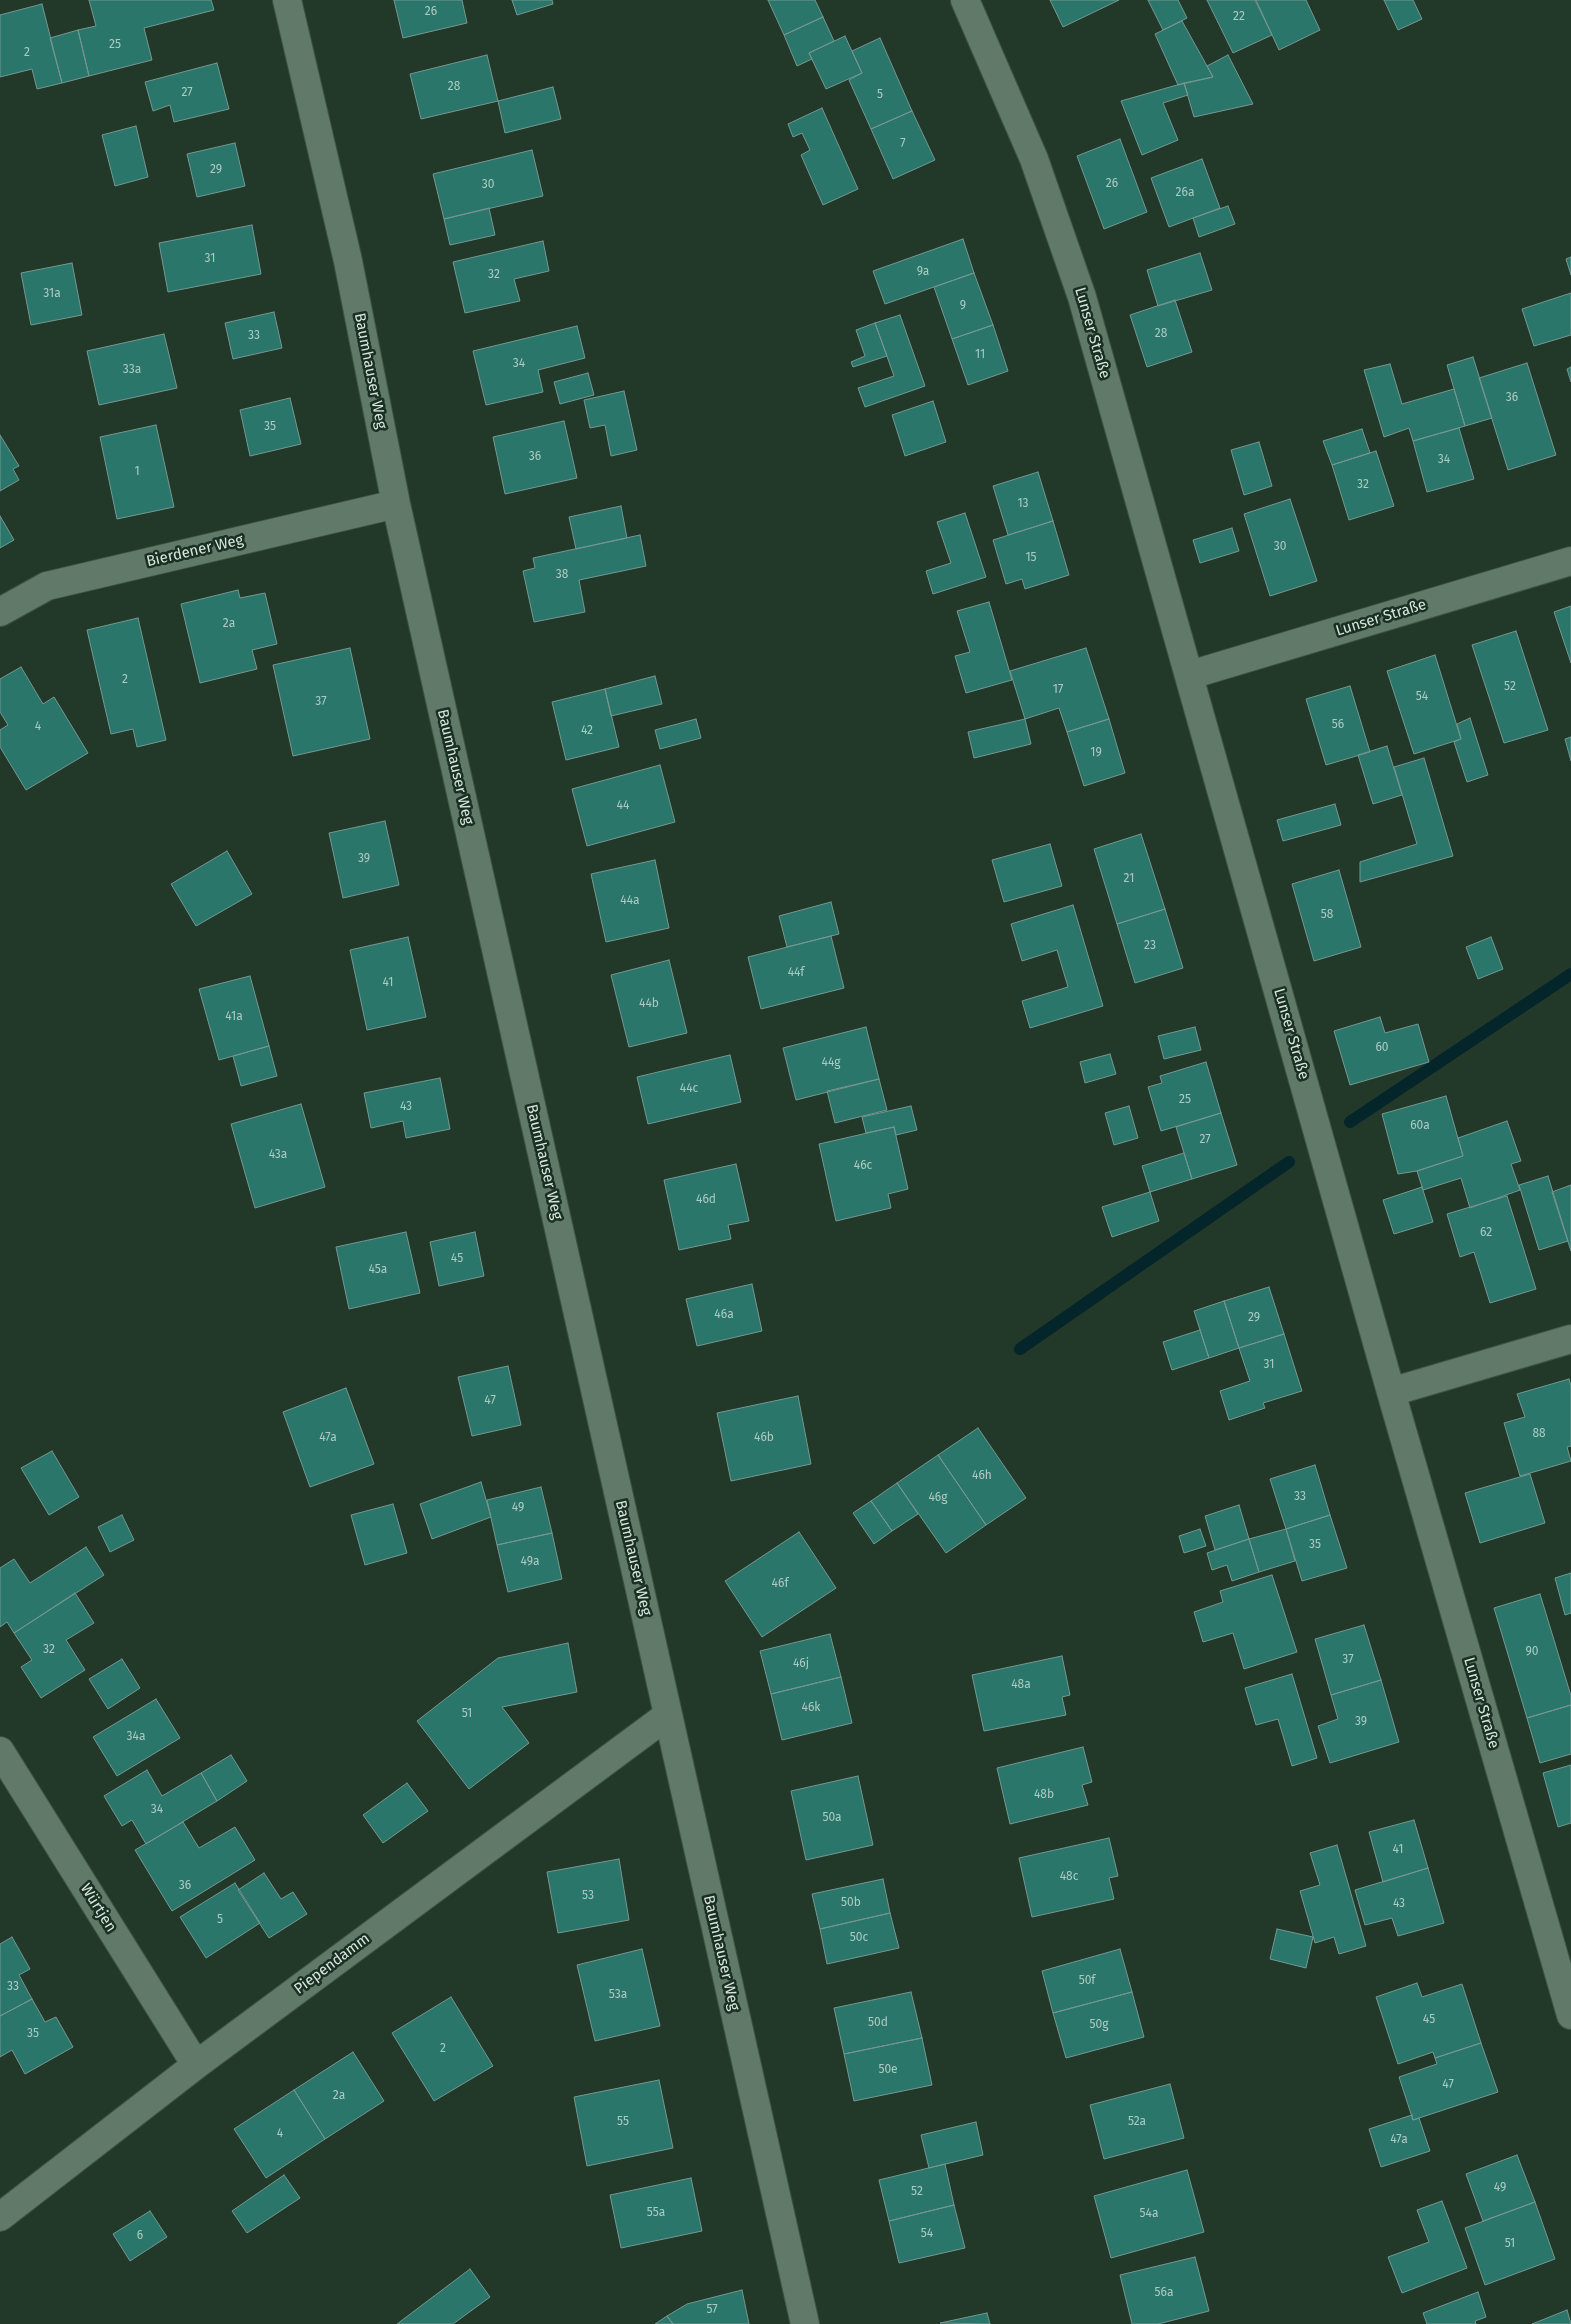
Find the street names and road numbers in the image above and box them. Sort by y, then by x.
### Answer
street label: Lunser Straße [1070,285,1114,381]
street label: Baumhauser Weg [350,312,390,430]
street label: Bierdener Weg [145,531,245,571]
street label: Lunser Straße [1334,596,1428,640]
street label: Baumhauser Weg [433,708,477,826]
street label: Lunser Straße [1269,986,1313,1082]
street label: Baumhauser Weg [522,1103,566,1221]
street label: Baumhauser Weg [611,1499,655,1617]
street label: Lunser Straße [1459,1655,1503,1751]
street label: Würtjen [76,1881,120,1935]
street label: Baumhauser Weg [699,1894,743,2012]
street label: Piependamm [291,1930,373,1998]

